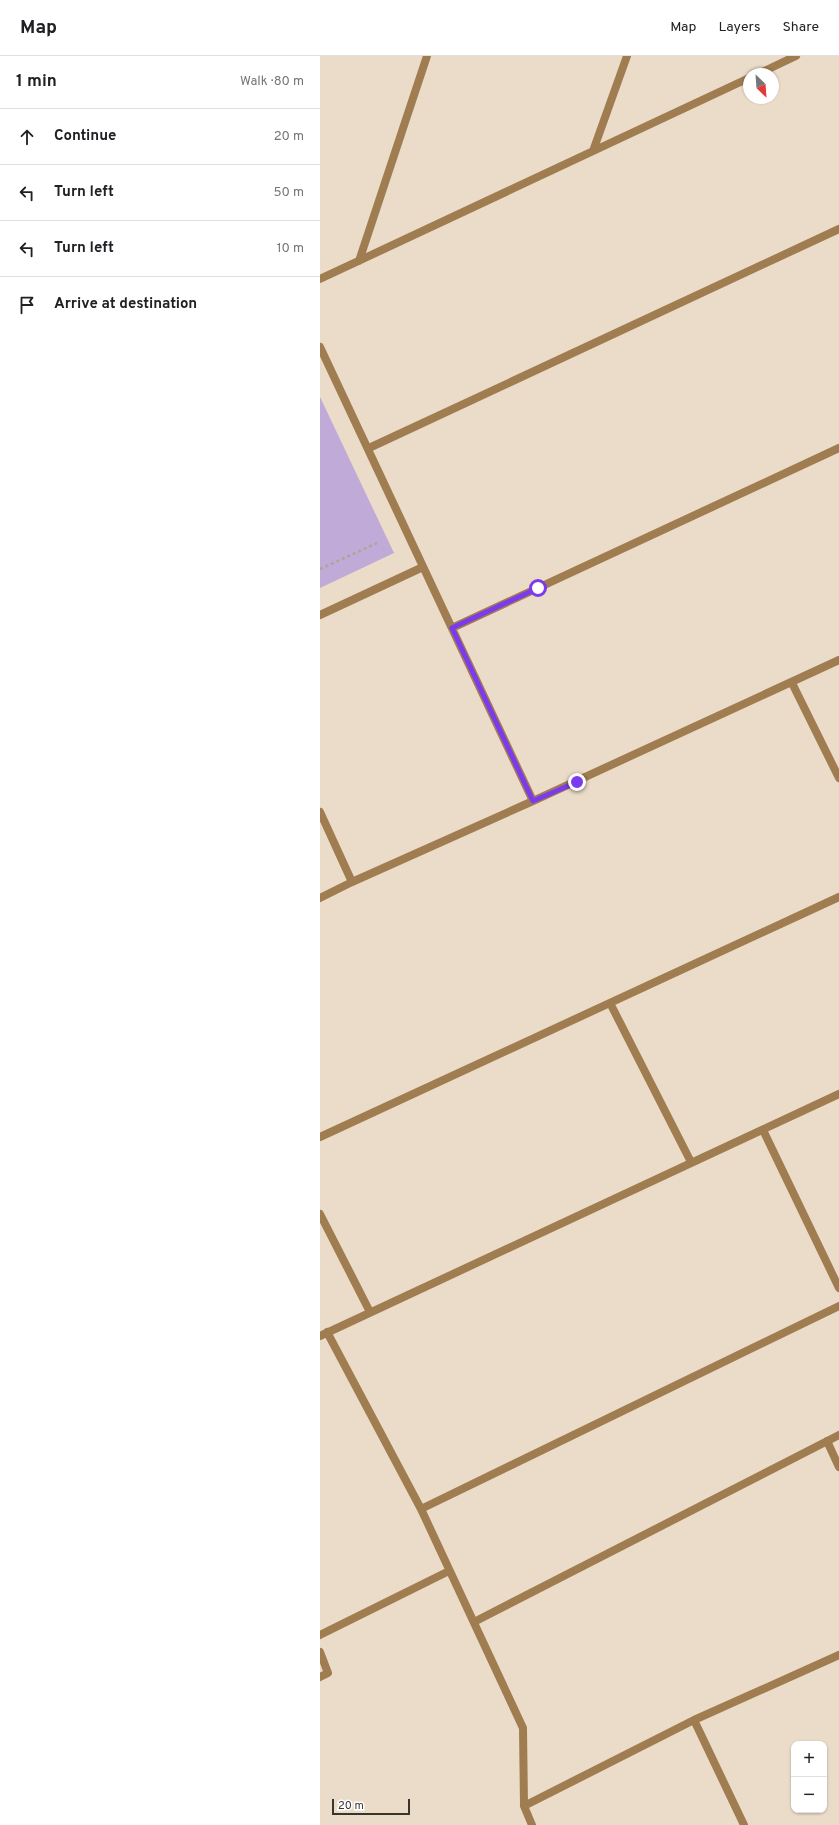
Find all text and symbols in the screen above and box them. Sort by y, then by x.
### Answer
text: Map [20,16,57,40]
text: Map [670,19,696,36]
text: Layers [718,19,760,36]
text: Share [782,19,819,36]
north arrow [743,68,779,104]
text: 1 min [16,71,57,93]
text: Walk · 80 m [240,74,304,90]
icon: ahead [16,126,38,148]
text: Continue [54,127,116,146]
text: 20 m [274,129,304,145]
icon: left [16,182,38,204]
text: Turn left [54,183,114,202]
text: 50 m [274,185,304,201]
icon: left [16,238,38,260]
text: Turn left [54,239,114,258]
text: 10 m [277,241,304,257]
icon: arrive [16,294,38,316]
text: Arrive at destination [54,295,197,314]
route start [529,579,547,597]
route end [568,773,586,791]
map controls [791,1741,827,1813]
button: + [791,1741,827,1777]
button: − [791,1777,827,1813]
scale bar [332,1797,410,1816]
text: 20 m [338,1799,364,1813]

